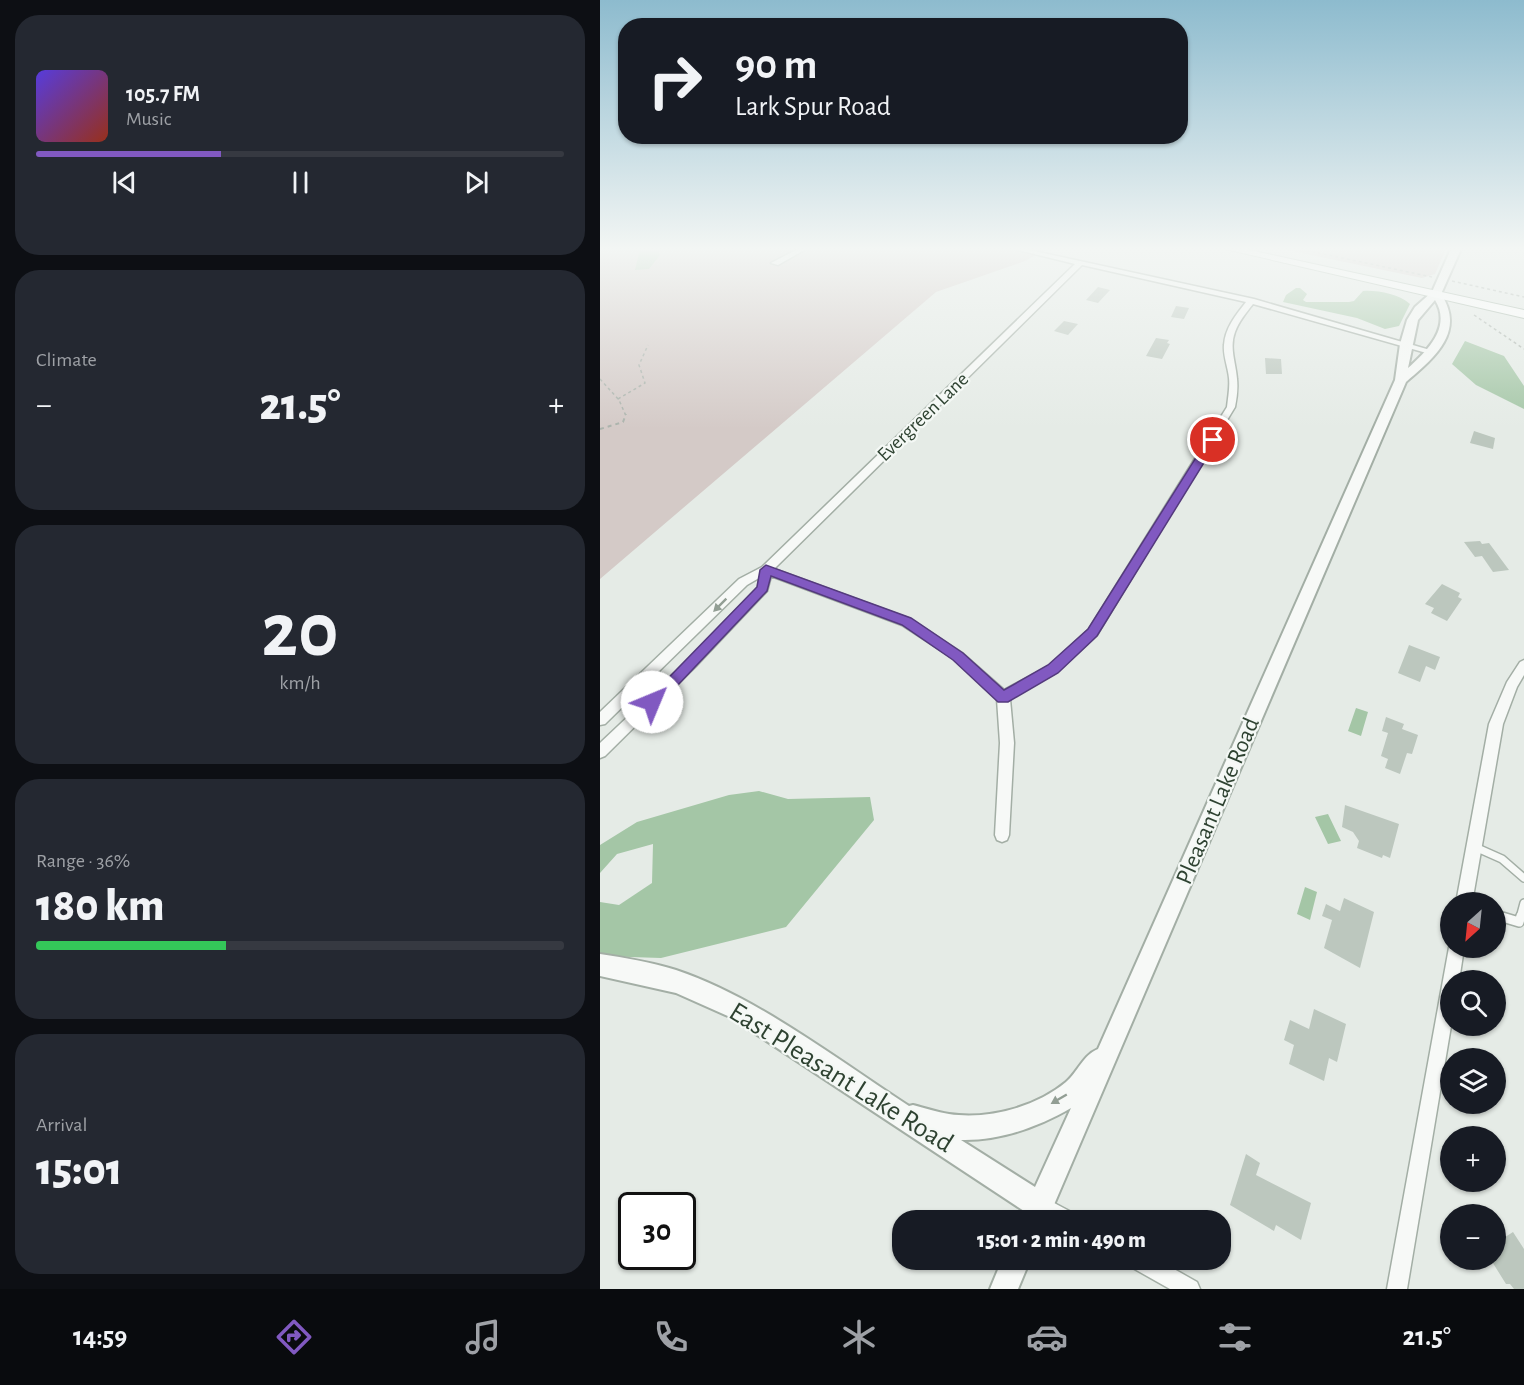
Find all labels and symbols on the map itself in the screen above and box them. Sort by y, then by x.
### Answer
street label: Evergreen Lane [874,369,972,465]
pin [1187,414,1238,465]
one-way arrow [713,597,727,611]
position arrow [620,670,684,734]
street label: Pleasant Lake Road [1172,714,1264,888]
north arrow [1440,892,1506,958]
street label: East Pleasant Lake Road [724,998,958,1158]
one-way arrow [1050,1094,1067,1104]
speed limit sign: 30 [618,1192,696,1270]

